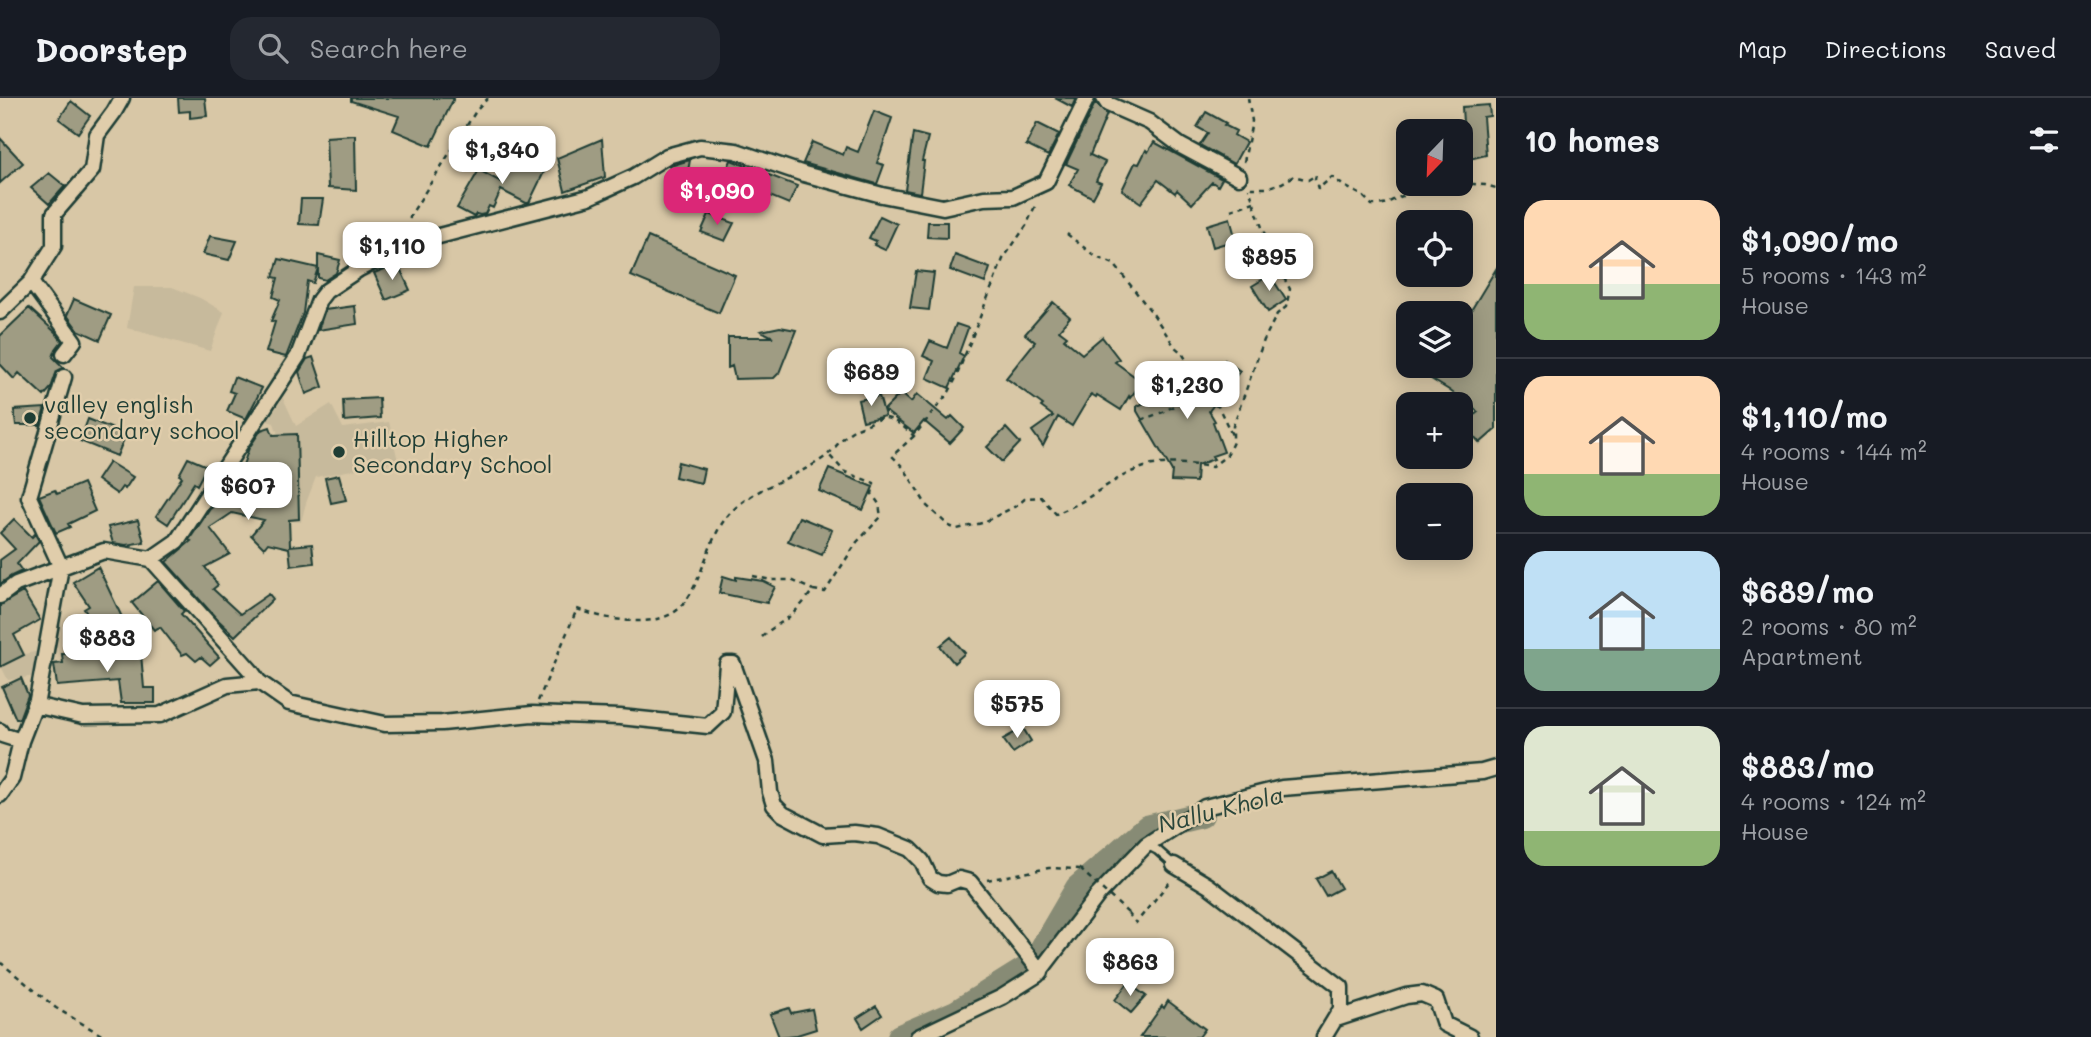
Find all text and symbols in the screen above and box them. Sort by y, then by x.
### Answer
search box [230,17,720,80]
text: Doorstep [35,27,188,70]
icon: search [254,29,292,67]
text: Search here [310,31,468,65]
text: Map [1738,33,1787,64]
text: Directions [1825,33,1947,64]
text: Saved [1985,33,2056,64]
north arrow [1396,119,1474,196]
map controls [1396,119,1473,560]
text: 10 homes [1524,120,1660,160]
icon: filters [2025,121,2063,159]
pin: $1,340 [445,126,559,186]
text: $1,340 [465,134,539,164]
pin: $1,090 [660,167,774,227]
text: $1,090 [680,175,754,205]
button: locate [1396,210,1473,287]
text: $1,090/mo [1741,220,1898,260]
pin: $1,110 [335,222,449,282]
icon: home [1580,228,1664,312]
text: $1,110 [359,230,425,260]
pin: $895 [1228,234,1310,293]
text: $895 [1241,241,1297,271]
text: 5 rooms · 143 m² [1741,260,1927,290]
text: House [1741,290,1809,320]
button: layers [1396,301,1473,378]
pin: $689 [830,348,912,408]
text: $689 [843,356,899,386]
pin: $1,230 [1130,362,1244,421]
text: $1,230 [1151,369,1223,399]
place label: valley english secondary school [44,389,240,445]
button: + [1396,392,1473,469]
text: $1,110/mo [1741,396,1887,436]
icon: home [1580,404,1664,488]
marker: valley english secondary school [22,410,38,426]
place label: Hilltop Higher Secondary School [353,423,552,479]
text: 4 rooms · 144 m² [1741,436,1927,466]
marker: Hilltop Higher Secondary School [331,444,347,460]
pin: $607 [207,462,289,522]
text: House [1741,466,1809,496]
text: $607 [220,470,276,500]
button: − [1396,483,1473,560]
text: $689/mo [1741,571,1874,611]
icon: home [1580,579,1664,663]
text: 2 rooms · 80 m² [1741,611,1917,641]
pin: $883 [66,614,148,674]
text: $883 [79,622,135,652]
text: Apartment [1741,641,1863,671]
pin: $575 [976,680,1058,740]
text: $575 [990,688,1044,718]
text: $883/mo [1741,746,1874,786]
icon: home [1580,754,1664,838]
water label: Nallu Khola [1154,778,1287,839]
text: 4 rooms · 124 m² [1741,786,1926,816]
text: House [1741,816,1809,846]
pin: $863 [1089,939,1171,998]
text: $863 [1102,946,1158,976]

